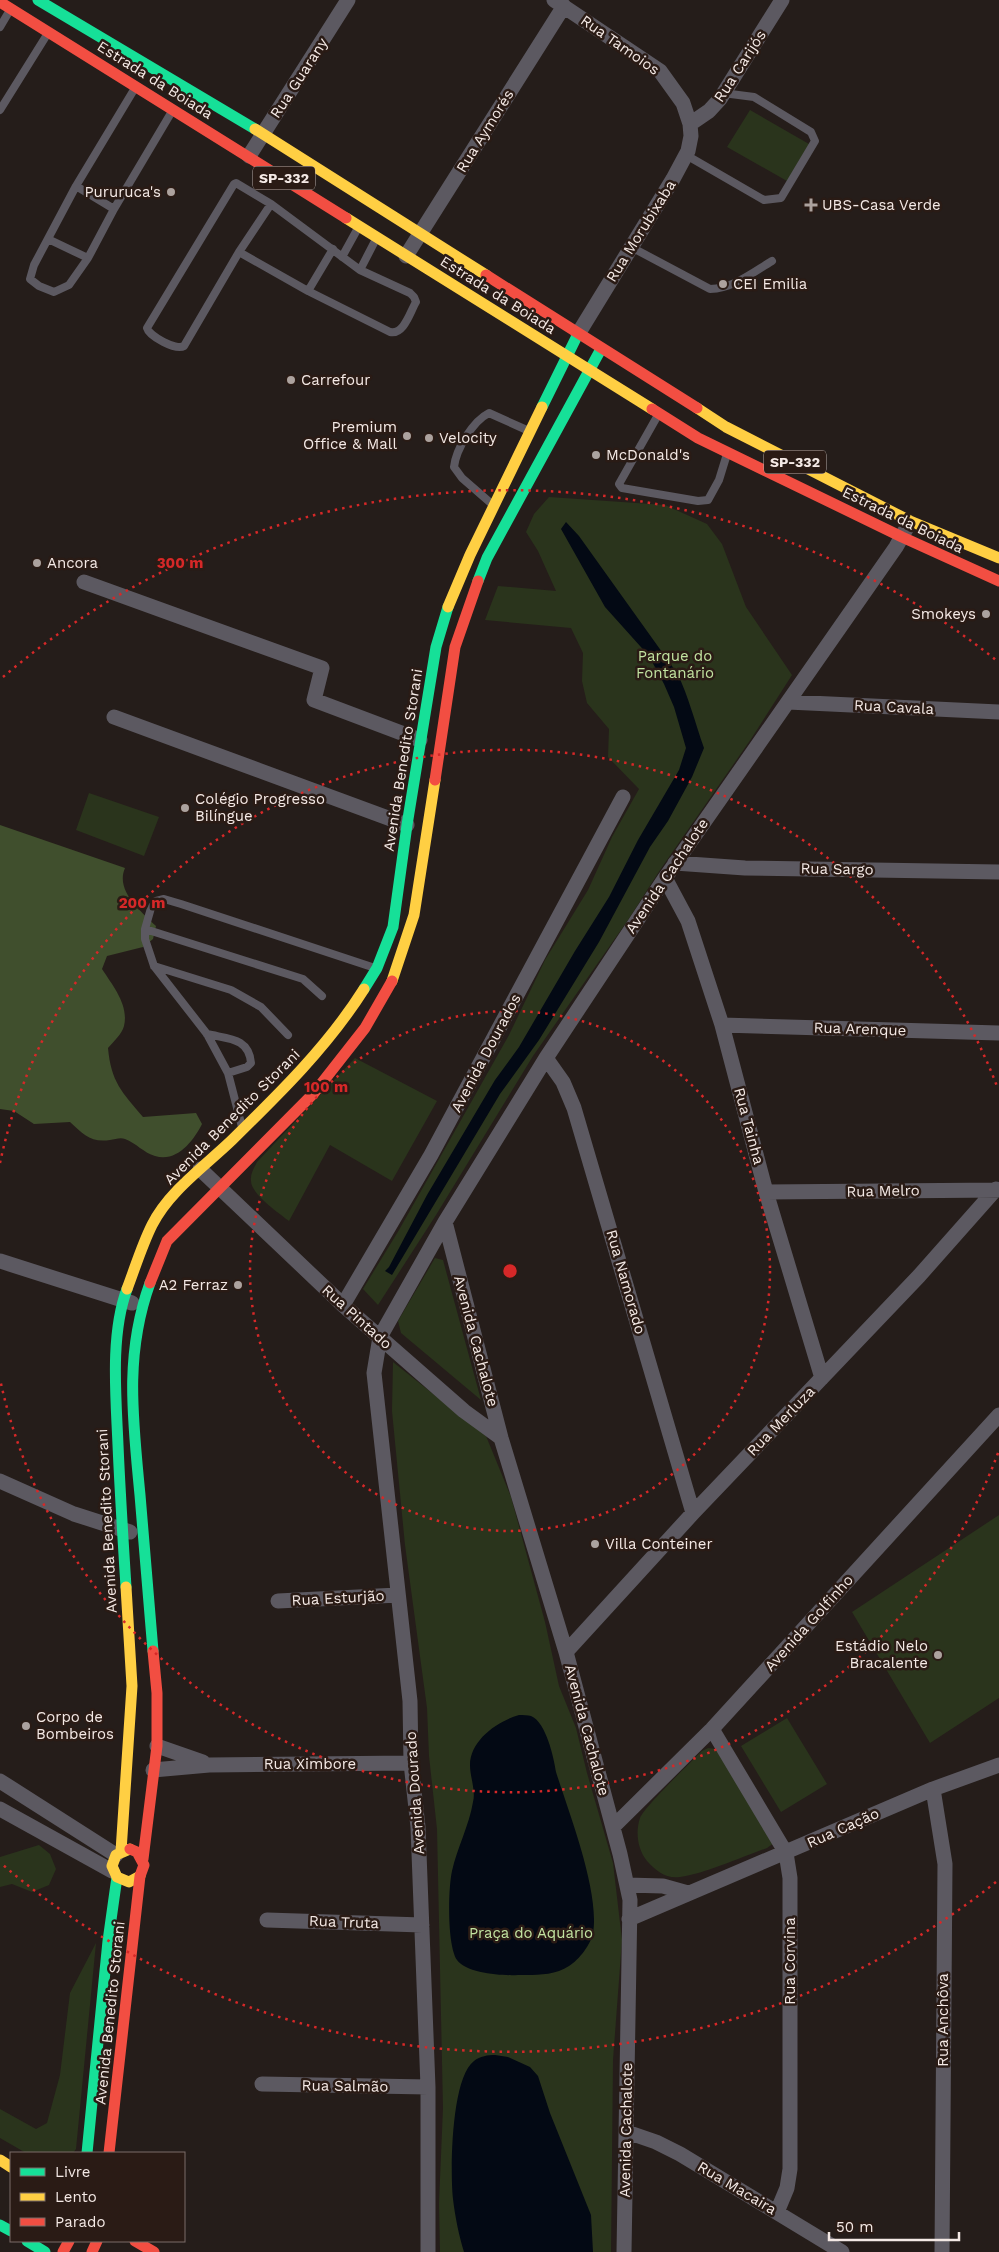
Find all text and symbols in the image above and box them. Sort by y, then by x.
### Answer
street label: Rua Tamoios [577,11,663,79]
street label: Rua Carijós [710,27,770,105]
street label: Rua Guarany [266,34,332,122]
street label: Estrada da Boiada [94,37,216,123]
street label: Rua Aymorés [452,86,518,176]
road number: SP-332 [253,167,315,190]
street label: Rua Morubixaba [602,176,680,285]
place label: Pururuca's [84,183,161,201]
marker: Pururuca's [165,186,177,198]
place label: UBS-Casa Verde [822,196,941,214]
marker: UBS-Casa Verde [804,198,818,212]
street label: Estrada da Boiada [437,252,559,338]
place label: CEI Emilia [733,275,808,293]
marker: CEI Emilia [717,278,729,290]
place label: Carrefour [301,371,370,389]
marker: Carrefour [285,374,297,386]
place label: Premium Office & Mall [303,418,397,453]
place label: Velocity [439,429,497,447]
marker: Premium Office & Mall [401,430,413,442]
marker: Velocity [423,432,435,444]
place label: McDonald's [606,446,690,464]
marker: McDonald's [590,449,602,461]
road number: SP-332 [764,451,826,474]
street label: Estrada da Boiada [839,483,967,557]
place label: Ancora [47,554,98,572]
text: 300 m [157,554,203,572]
marker: Ancora [31,557,43,569]
place label: Smokeys [911,605,976,623]
marker: Smokeys [980,608,992,620]
park label: Parque do Fontanário [636,647,714,682]
street label: Avenida Benedito Storani [380,667,426,853]
street label: Rua Cavala [854,696,935,718]
place label: Colégio Progresso Bilíngue [195,790,325,825]
marker: Colégio Progresso Bilíngue [179,802,191,814]
street label: Avenida Cachalote [622,815,712,937]
street label: Rua Sargo [800,859,874,879]
text: 200 m [119,894,165,912]
street label: Avenida Dourados [447,991,525,1115]
street label: Rua Arenque [813,1018,907,1040]
street label: Avenida Benedito Storani [160,1045,304,1189]
text: 100 m [304,1078,348,1096]
street label: Rua Tainha [730,1086,768,1167]
street label: Rua Melro [846,1181,920,1201]
street label: Rua Namorado [602,1228,650,1336]
centre of rings [501,1262,519,1280]
street label: Avenida Cachalote [450,1273,502,1409]
place label: A2 Ferraz [159,1276,228,1294]
marker: A2 Ferraz [232,1279,244,1291]
street label: Rua Pintado [318,1281,396,1353]
street label: Rua Merluza [743,1382,819,1460]
street label: Avenida Benedito Storani [93,1428,121,1614]
place label: Villa Conteiner [605,1535,713,1553]
marker: Villa Conteiner [589,1538,601,1550]
street label: Avenida Golfinho [761,1571,857,1675]
street label: Rua Esturjão [291,1587,385,1609]
place label: Estádio Nelo Bracalente [835,1637,928,1672]
marker: Estádio Nelo Bracalente [932,1649,944,1661]
street label: Avenida Cachalote [561,1662,613,1798]
place label: Corpo de Bombeiros [36,1708,114,1743]
marker: Corpo de Bombeiros [20,1720,32,1732]
street label: Avenida Dourado [402,1731,428,1855]
street label: Rua Ximbore [264,1755,356,1773]
street label: Rua Cação [804,1804,882,1852]
street label: Rua Truta [309,1912,380,1932]
street label: Rua Corvina [781,1917,799,2005]
street label: Avenida Benedito Storani [91,1920,129,2106]
park label: Praça do Aquário [469,1924,593,1942]
street label: Rua Anchôva [934,1973,952,2067]
street label: Avenida Cachalote [616,2062,636,2198]
street label: Rua Salmão [302,2076,388,2096]
legend [10,2152,185,2242]
street label: Rua Macaira [694,2157,780,2219]
text: Livre [55,2163,90,2181]
text: Lento [55,2188,97,2206]
scale bar [829,2210,959,2242]
text: Parado [55,2213,105,2231]
text: 50 m [836,2218,873,2236]

